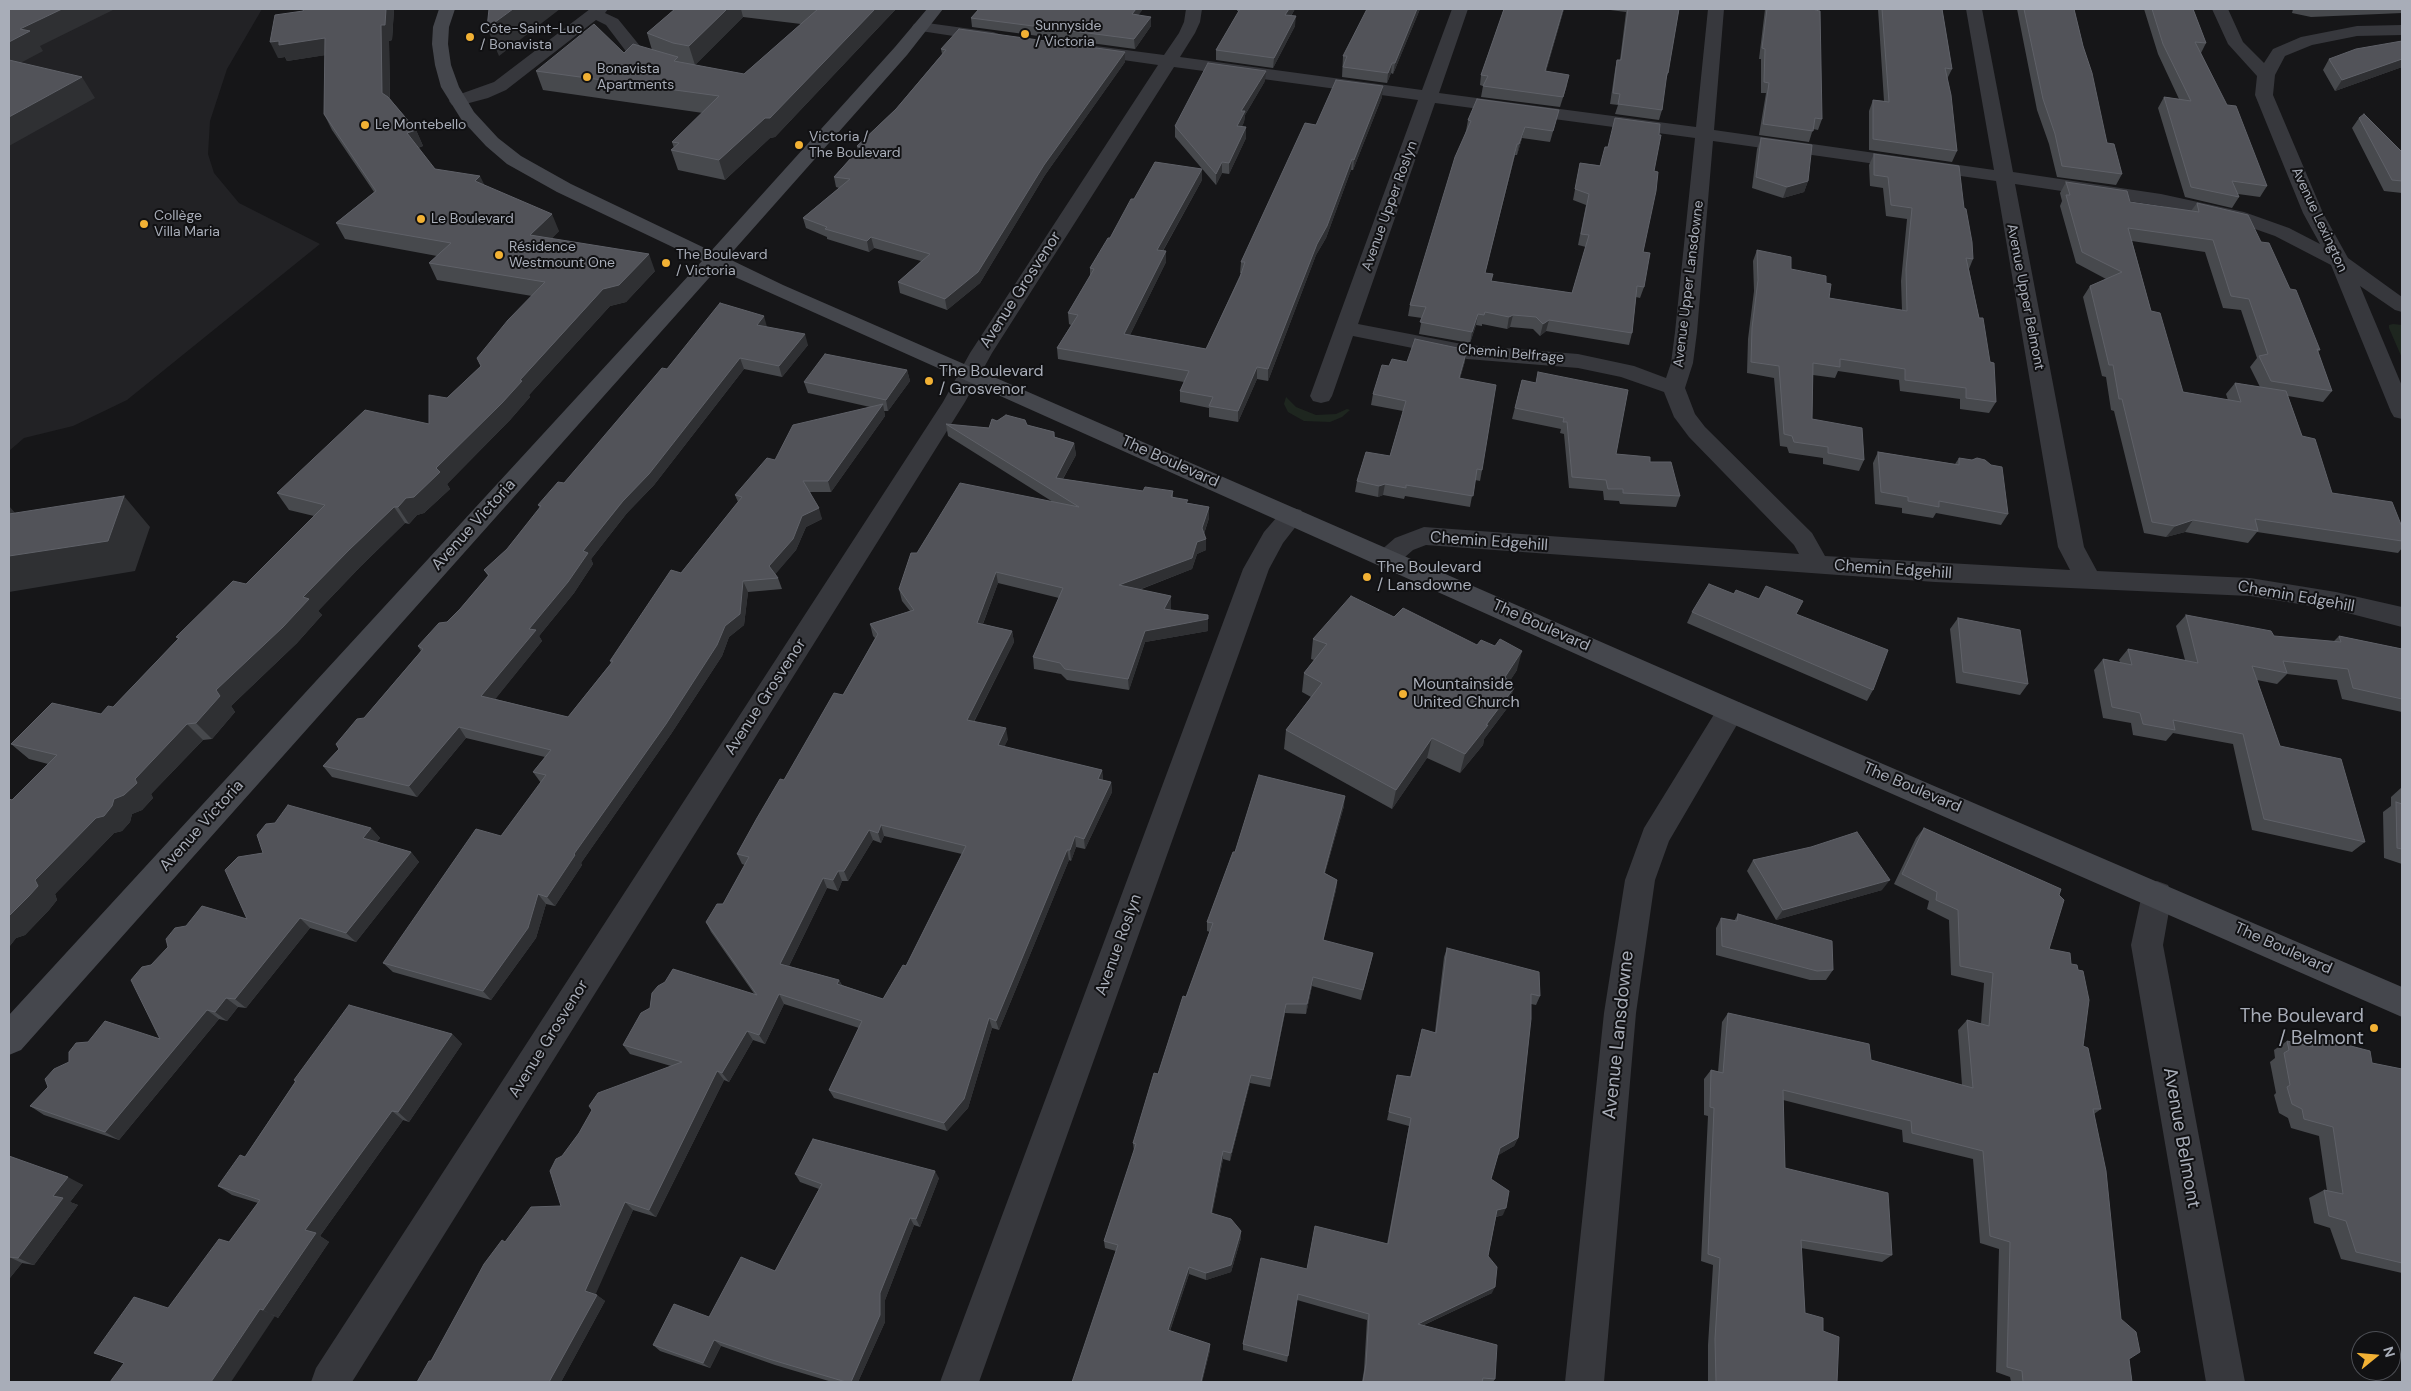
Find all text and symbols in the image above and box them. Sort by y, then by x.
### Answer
place label: Sunnyside / Victoria [1035,18,1101,50]
place label: Côte-Saint-Luc / Bonavista [480,21,582,54]
marker: Sunnyside / Victoria [1019,28,1031,40]
marker: Côte-Saint-Luc / Bonavista [464,31,476,43]
place label: Bonavista Apartments [597,61,674,94]
marker: Bonavista Apartments [581,71,593,83]
place label: Le Montebello [375,117,466,133]
marker: Le Montebello [359,119,371,131]
place label: Victoria / The Boulevard [809,129,900,162]
marker: Victoria / The Boulevard [793,139,805,151]
street label: Avenue Upper Roslyn [1359,139,1421,273]
street label: Avenue Lexington [2287,165,2351,275]
street label: Avenue Upper Lansdowne [1670,199,1708,369]
place label: Collège Villa Maria [154,208,220,240]
place label: Le Boulevard [431,211,514,227]
marker: Le Boulevard [415,213,427,225]
marker: Collège Villa Maria [138,218,150,230]
street label: Avenue Upper Belmont [2003,222,2047,372]
street label: Avenue Grosvenor [976,228,1066,352]
place label: Résidence Westmount One [509,239,615,272]
place label: The Boulevard / Victoria [676,247,767,280]
marker: Résidence Westmount One [493,249,505,261]
marker: The Boulevard / Victoria [660,257,672,269]
street label: Chemin Belfrage [1457,341,1565,367]
place label: The Boulevard / Grosvenor [939,362,1044,400]
marker: The Boulevard / Grosvenor [923,375,935,387]
street label: The Boulevard [1118,432,1222,492]
street label: Avenue Victoria [428,475,520,575]
street label: Chemin Edgehill [1429,528,1549,556]
street label: Chemin Edgehill [1833,556,1953,584]
place label: The Boulevard / Lansdowne [1377,558,1482,596]
marker: The Boulevard / Lansdowne [1361,571,1373,583]
street label: Chemin Edgehill [2236,577,2356,617]
street label: The Boulevard [1489,596,1593,656]
street label: Avenue Grosvenor [721,635,811,759]
place label: Mountainside United Church [1413,675,1520,713]
marker: Mountainside United Church [1397,688,1409,700]
street label: The Boulevard [1860,759,1964,817]
street label: Avenue Victoria [156,776,248,876]
street label: Avenue Roslyn [1092,892,1146,998]
street label: The Boulevard [2231,919,2335,979]
street label: Avenue Lansdowne [1599,950,1639,1120]
street label: Avenue Grosvenor [505,977,593,1101]
place label: The Boulevard / Belmont [2240,1006,2364,1050]
marker: The Boulevard / Belmont [2368,1022,2380,1034]
street label: Avenue Belmont [2157,1066,2205,1210]
north arrow [2351,1331,2401,1381]
text: N [2379,1344,2399,1359]

